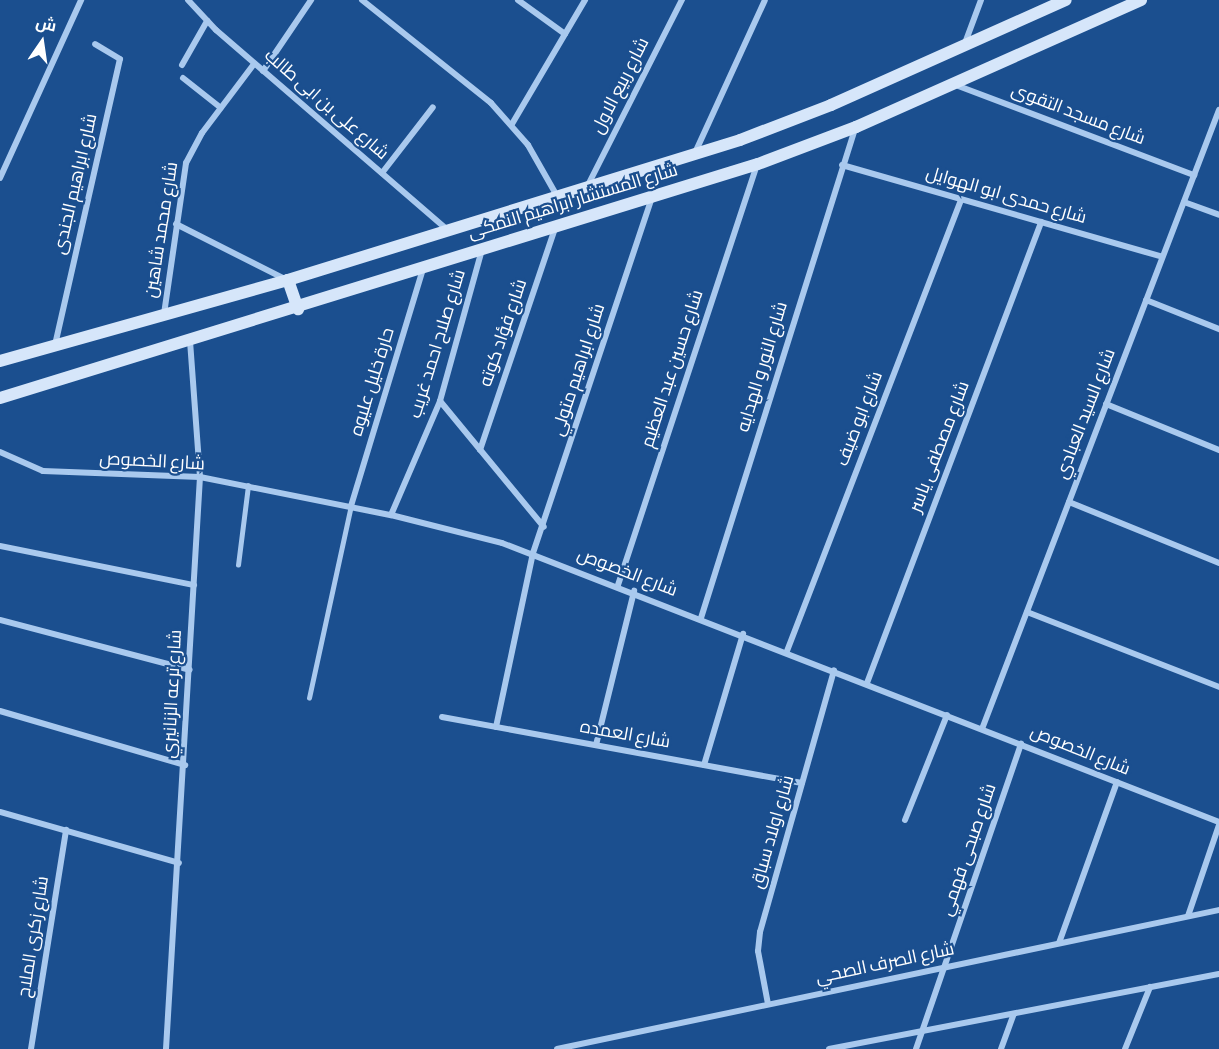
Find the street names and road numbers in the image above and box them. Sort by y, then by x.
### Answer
street label: شارع ربيع الاول [587,34,655,138]
street label: شارع على بن ابى طالب [259,45,393,165]
street label: شارع مسجد التقوى [1008,80,1148,150]
street label: شارع ابراهيم الجندى [49,111,103,257]
street label: شارع محمد شاهين [141,160,183,300]
street label: شارع المستشار ابراهيم النمكى [465,160,681,244]
street label: شارع حمدى ابو الهوايل [923,163,1089,229]
street label: شارع صلاح احمد غريب [405,267,471,421]
street label: شارع فؤاد كوته [475,276,533,390]
street label: شارع حسين عبد العظيم [637,287,709,451]
street label: شارع النور و الهدايه [733,299,793,435]
street label: شارع ابراهيم متولي [547,301,611,439]
street label: حارة خليل عليوه [346,325,400,439]
street label: شارع السيد العبادي [1051,346,1121,482]
street label: شارع ابو ضيف [832,368,888,470]
street label: شارع مصطفى ياسر [905,378,975,516]
street label: شارع الخصوص [99,448,205,476]
street label: شارع الخصوص [574,544,680,602]
street label: شارع ترعه الزنانيري [159,629,187,759]
street label: شارع العمده [578,716,672,754]
street label: شارع الخصوص [1027,721,1133,781]
street label: شارع اولاد سباق [747,773,799,891]
street label: شارع صبحى فهمي [936,781,1002,919]
street label: شارع زكرى الملاح [14,875,54,999]
street label: شارع الصرف الصحي [814,939,956,989]

